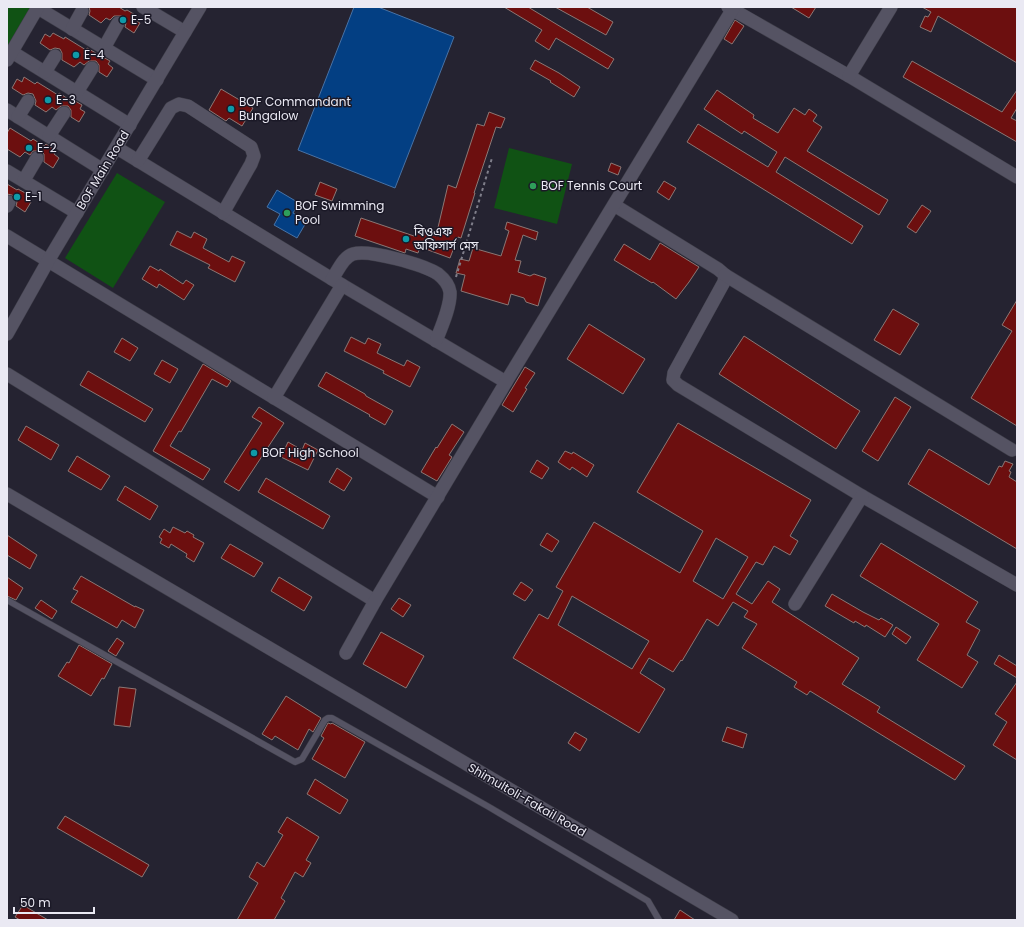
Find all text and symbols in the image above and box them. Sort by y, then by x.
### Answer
place label: E-5 [131,11,151,28]
marker: E-5 [118,15,128,25]
place label: E-4 [84,46,105,63]
marker: E-4 [71,50,81,60]
place label: E-3 [56,91,76,108]
place label: BOF Commandant Bungalow [239,93,351,124]
marker: E-3 [43,95,53,105]
marker: BOF Commandant Bungalow [226,104,236,114]
street label: BOF Main Road [72,127,133,212]
place label: E-2 [37,139,57,156]
marker: E-2 [24,143,34,153]
place label: BOF Tennis Court [541,177,642,194]
marker: BOF Tennis Court [528,181,538,191]
place label: E-1 [25,188,42,205]
marker: E-1 [12,192,22,202]
place label: BOF Swimming Pool [295,197,384,228]
marker: BOF Swimming Pool [282,208,292,218]
place label: বিওএফ অফিসার্স মেস [413,223,479,254]
marker: বিওএফ অফিসার্স মেস [401,234,411,244]
place label: BOF High School [262,444,359,461]
marker: BOF High School [249,448,259,458]
street label: Shimultoli-Fakail Road [465,759,590,840]
scale bar [14,889,94,915]
text: 50 m [20,894,51,911]

